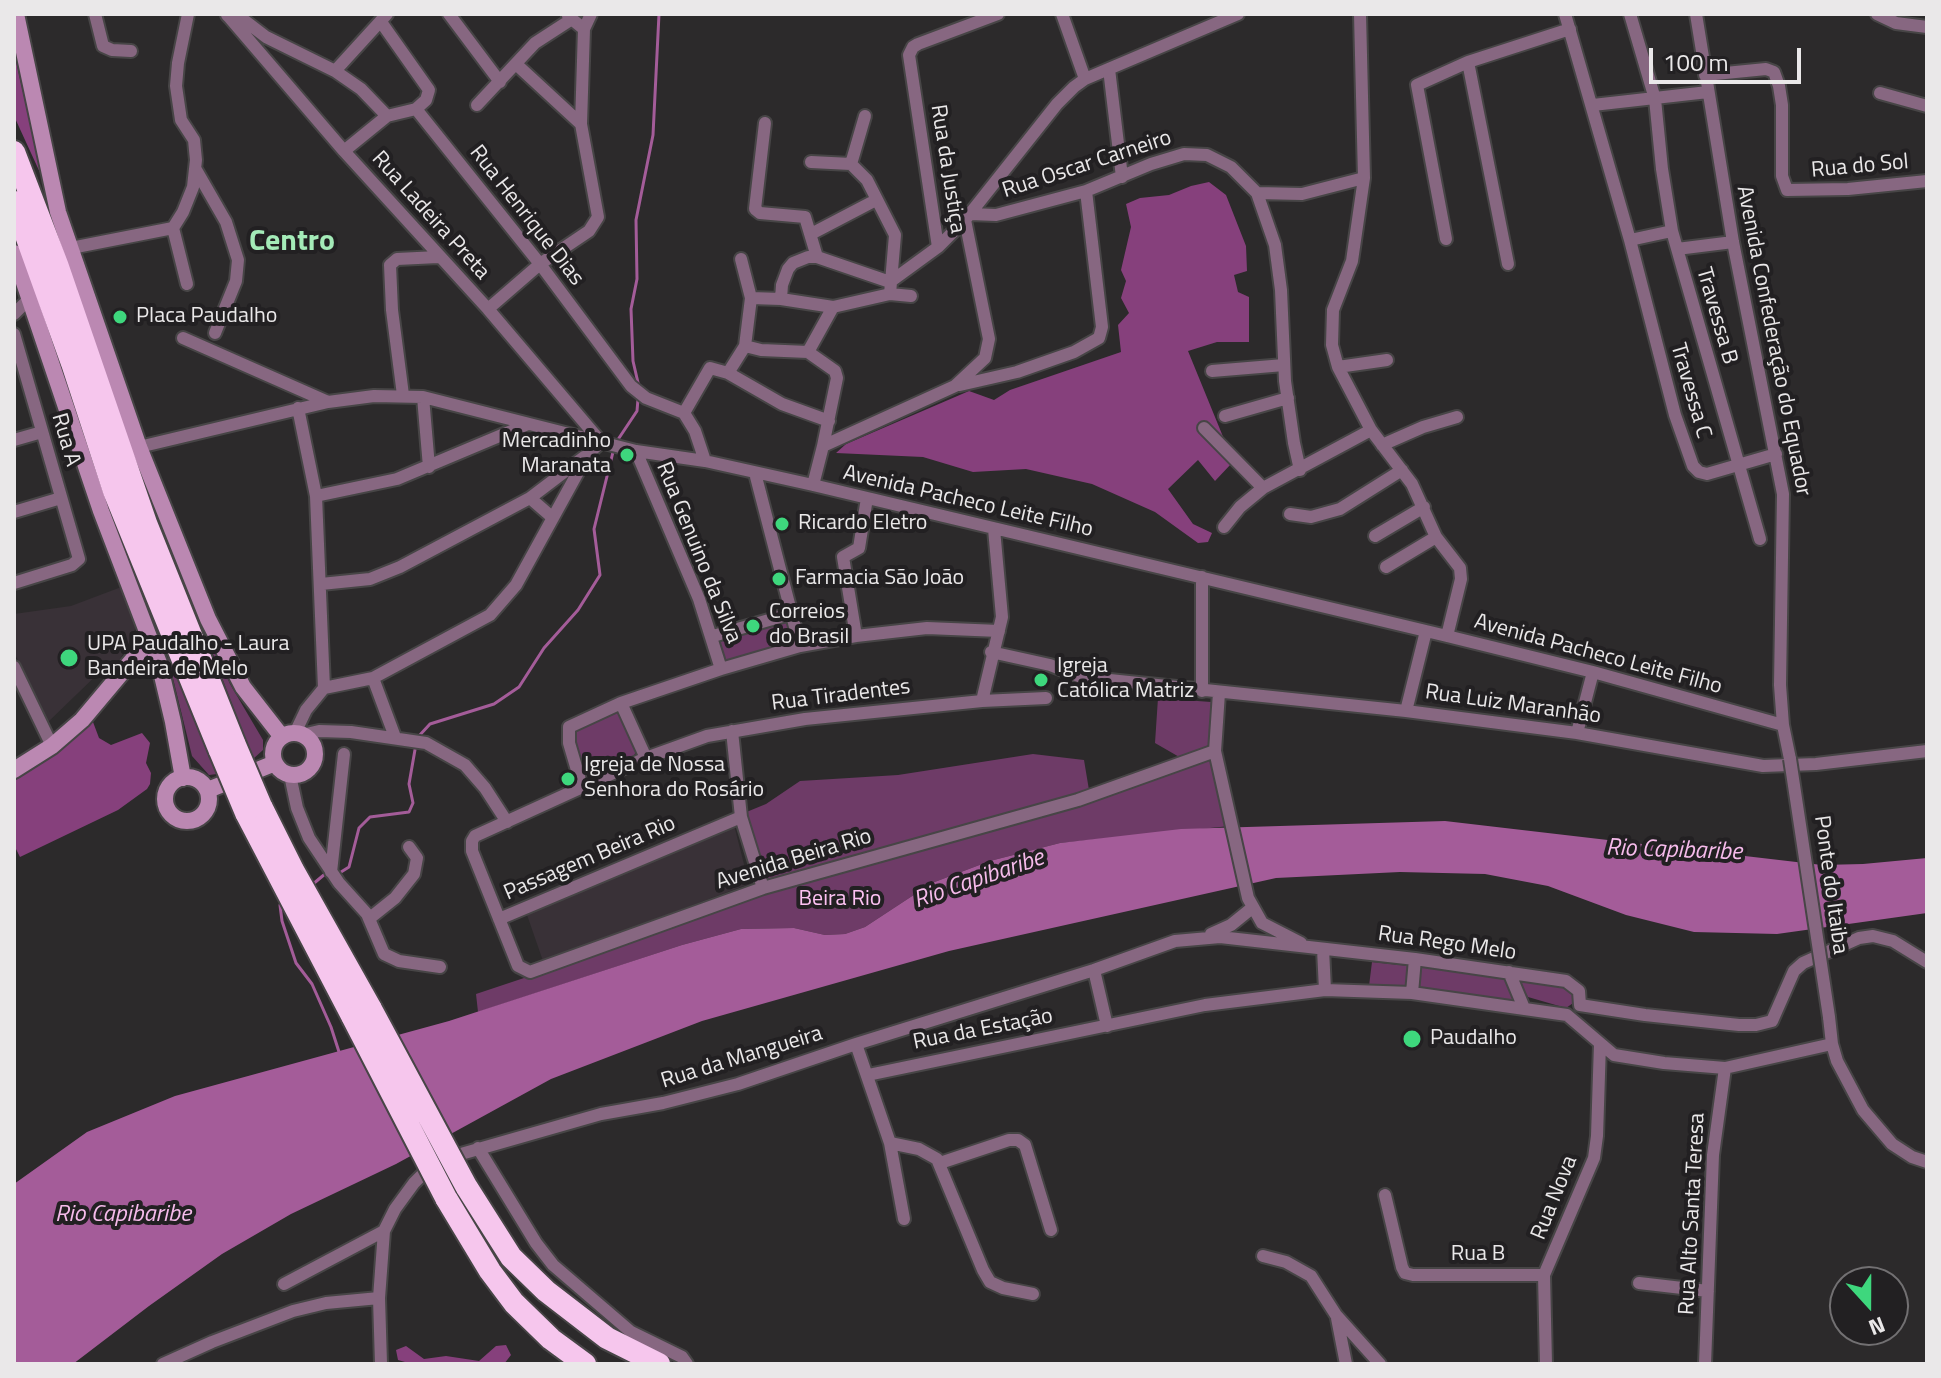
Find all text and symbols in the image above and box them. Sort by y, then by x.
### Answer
scale bar [1653,32,1805,82]
text: 100 m [1663,44,1729,80]
street label: Rua da Justiça [924,103,970,235]
street label: Rua Oscar Carneiro [999,125,1175,205]
street label: Rua Henrique Dias [463,141,589,291]
street label: Rua Ladeira Preta [365,146,495,286]
street label: Rua do Sol [1810,150,1910,184]
street label: Avenida Confederação do Equador [1730,184,1816,498]
district label: Centro [249,225,335,261]
street label: Travessa B [1690,265,1742,367]
place label: Placa Paudalho [136,304,277,330]
marker: Placa Paudalho [111,308,129,326]
street label: Travessa C [1664,340,1716,442]
street label: Rua A [45,410,85,470]
place label: Mercadinho Maranata [502,429,611,480]
marker: Mercadinho Maranata [618,446,636,464]
street label: Rua Genuino da Silva [650,459,746,647]
street label: Avenida Pacheco Leite Filho [840,460,1096,544]
place label: Ricardo Eletro [798,511,927,537]
marker: Ricardo Eletro [773,515,791,533]
place label: Farmacia São João [795,566,964,592]
marker: Farmacia São João [770,570,788,588]
place label: Correios do Brasil [769,600,849,652]
street label: Avenida Pacheco Leite Filho [1471,609,1725,701]
marker: Correios do Brasil [744,617,762,635]
place label: UPA Paudalho - Laura Bandeira de Melo [87,632,289,684]
marker: UPA Paudalho - Laura Bandeira de Melo [58,647,80,669]
place label: Igreja Católica Matriz [1057,654,1194,706]
marker: Igreja Católica Matriz [1032,671,1050,689]
street label: Rua Tiradentes [770,674,912,718]
street label: Rua Luiz Maranhão [1423,680,1603,730]
place label: Igreja de Nossa Senhora do Rosário [584,753,764,804]
marker: Igreja de Nossa Senhora do Rosário [559,770,577,788]
street label: Passagem Beira Rio [500,811,680,907]
street label: Ponte do Itaiba [1807,814,1853,956]
street label: Avenida Beira Rio [713,824,875,896]
water label: Rio Capibaribe [1606,834,1742,868]
water label: Rio Capibaribe [910,844,1048,916]
park label: Beira Rio [799,887,881,913]
street label: Rua Rego Melo [1376,921,1518,967]
street label: Rua da Estação [911,1004,1055,1056]
street label: Rua da Mangueira [658,1021,826,1095]
place label: Paudalho [1430,1026,1517,1052]
marker: Paudalho [1401,1028,1423,1050]
street label: Rua Alto Santa Teresa [1675,1112,1711,1316]
street label: Rua Nova [1526,1152,1584,1244]
water label: Rio Capibaribe [55,1201,191,1229]
street label: Rua B [1451,1242,1505,1268]
north arrow [1829,1266,1909,1346]
text: N [1864,1308,1890,1345]

